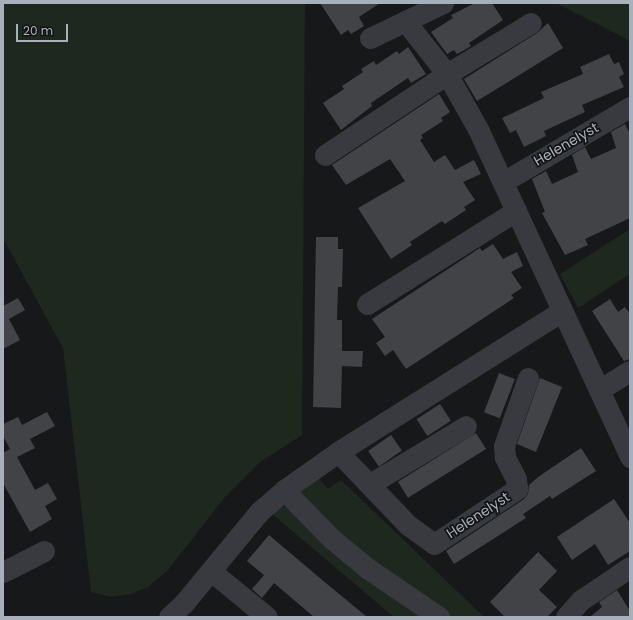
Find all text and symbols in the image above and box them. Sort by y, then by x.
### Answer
scale bar [18,16,70,42]
text: 20 m [23,22,53,39]
street label: Helenelyst [531,119,601,169]
street label: Helenelyst [443,488,513,542]

